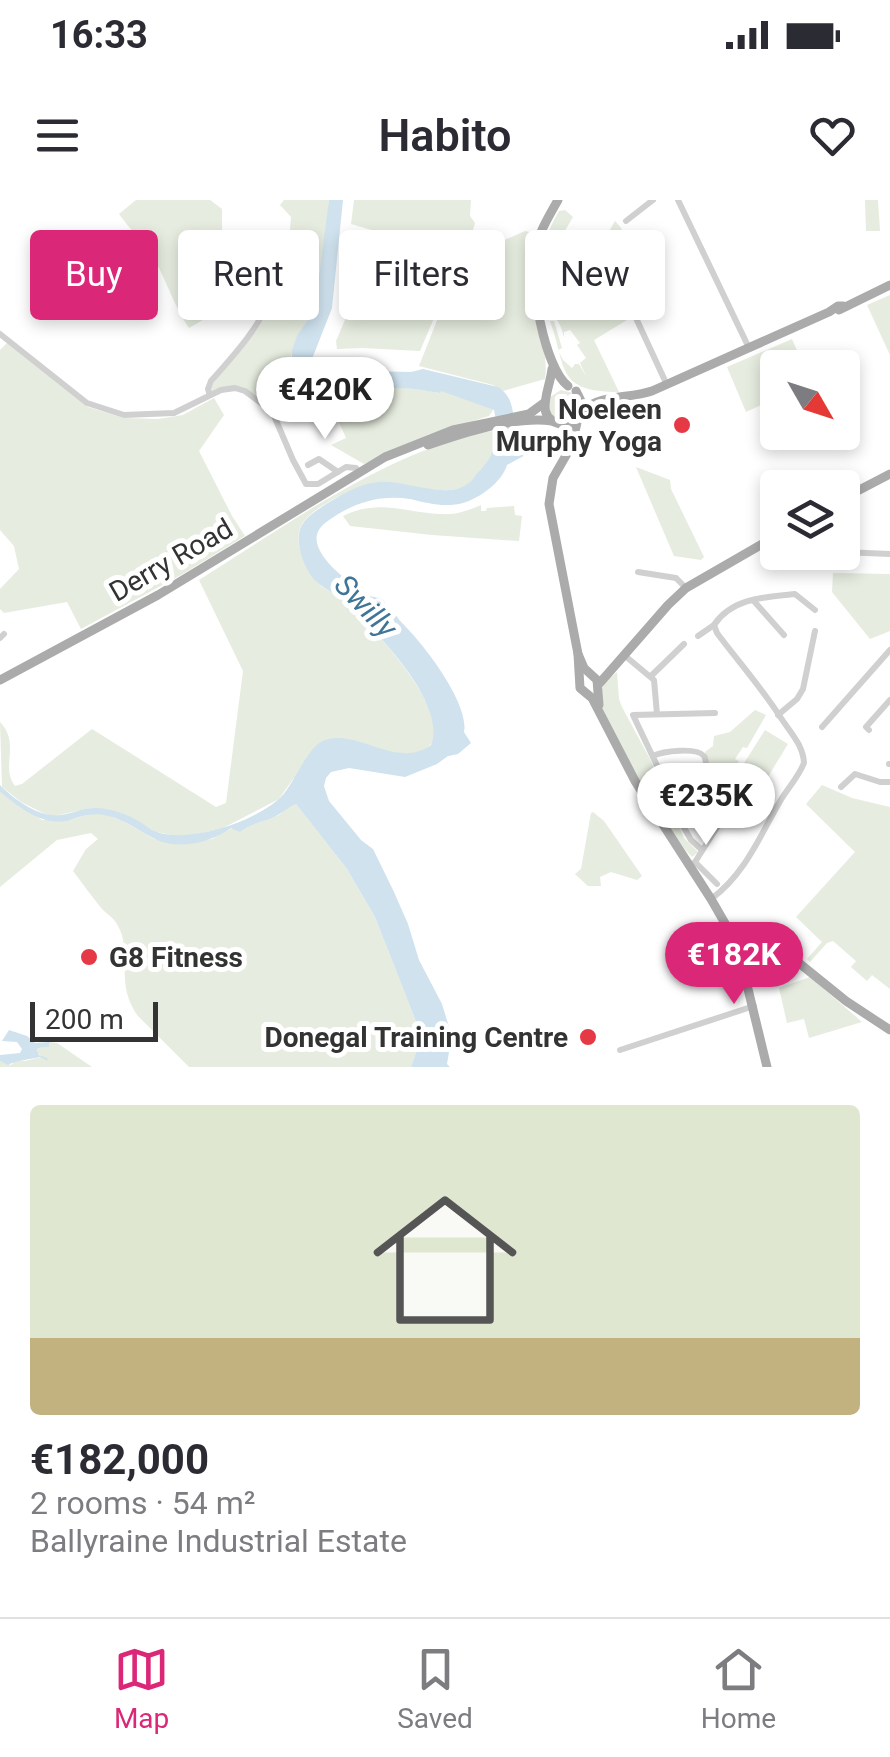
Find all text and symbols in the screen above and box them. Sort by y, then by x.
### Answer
text: 16:33 [50,13,148,57]
icon: menu [30,108,85,163]
icon: heart [805,108,860,163]
text: Habito [378,109,512,162]
chip: Buy [30,230,158,320]
chip: Rent [178,230,319,320]
chip: Filters [339,230,505,320]
chip: New [525,230,665,320]
north arrow [760,350,860,450]
map controls [760,350,860,570]
pin: €420K [255,357,395,442]
text: €420K [278,370,372,408]
place label: Noeleen Murphy Yoga [496,393,662,458]
marker: Noeleen Murphy Yoga [671,414,693,436]
button: layers [760,470,860,570]
street label: Derry Road [103,511,239,609]
water label: Swilly [328,567,405,646]
pin: €235K [636,763,776,848]
text: €235K [659,776,753,814]
pin: €182K [664,922,804,1007]
text: €182K [687,935,781,973]
place label: G8 Fitness [109,941,243,974]
marker: G8 Fitness [78,946,100,968]
scale bar [30,997,158,1041]
text: 200 m [45,1003,124,1036]
place label: Donegal Training Centre [264,1021,568,1054]
marker: Donegal Training Centre [577,1026,599,1048]
icon: home [355,1170,535,1350]
text: €182,000 [30,1435,209,1484]
text: 2 rooms · 54 m² [30,1484,255,1522]
text: Ballyraine Industrial Estate [30,1522,407,1560]
tab: Map [114,1642,169,1735]
tab: Saved [397,1642,473,1735]
tab: Home [701,1642,776,1735]

